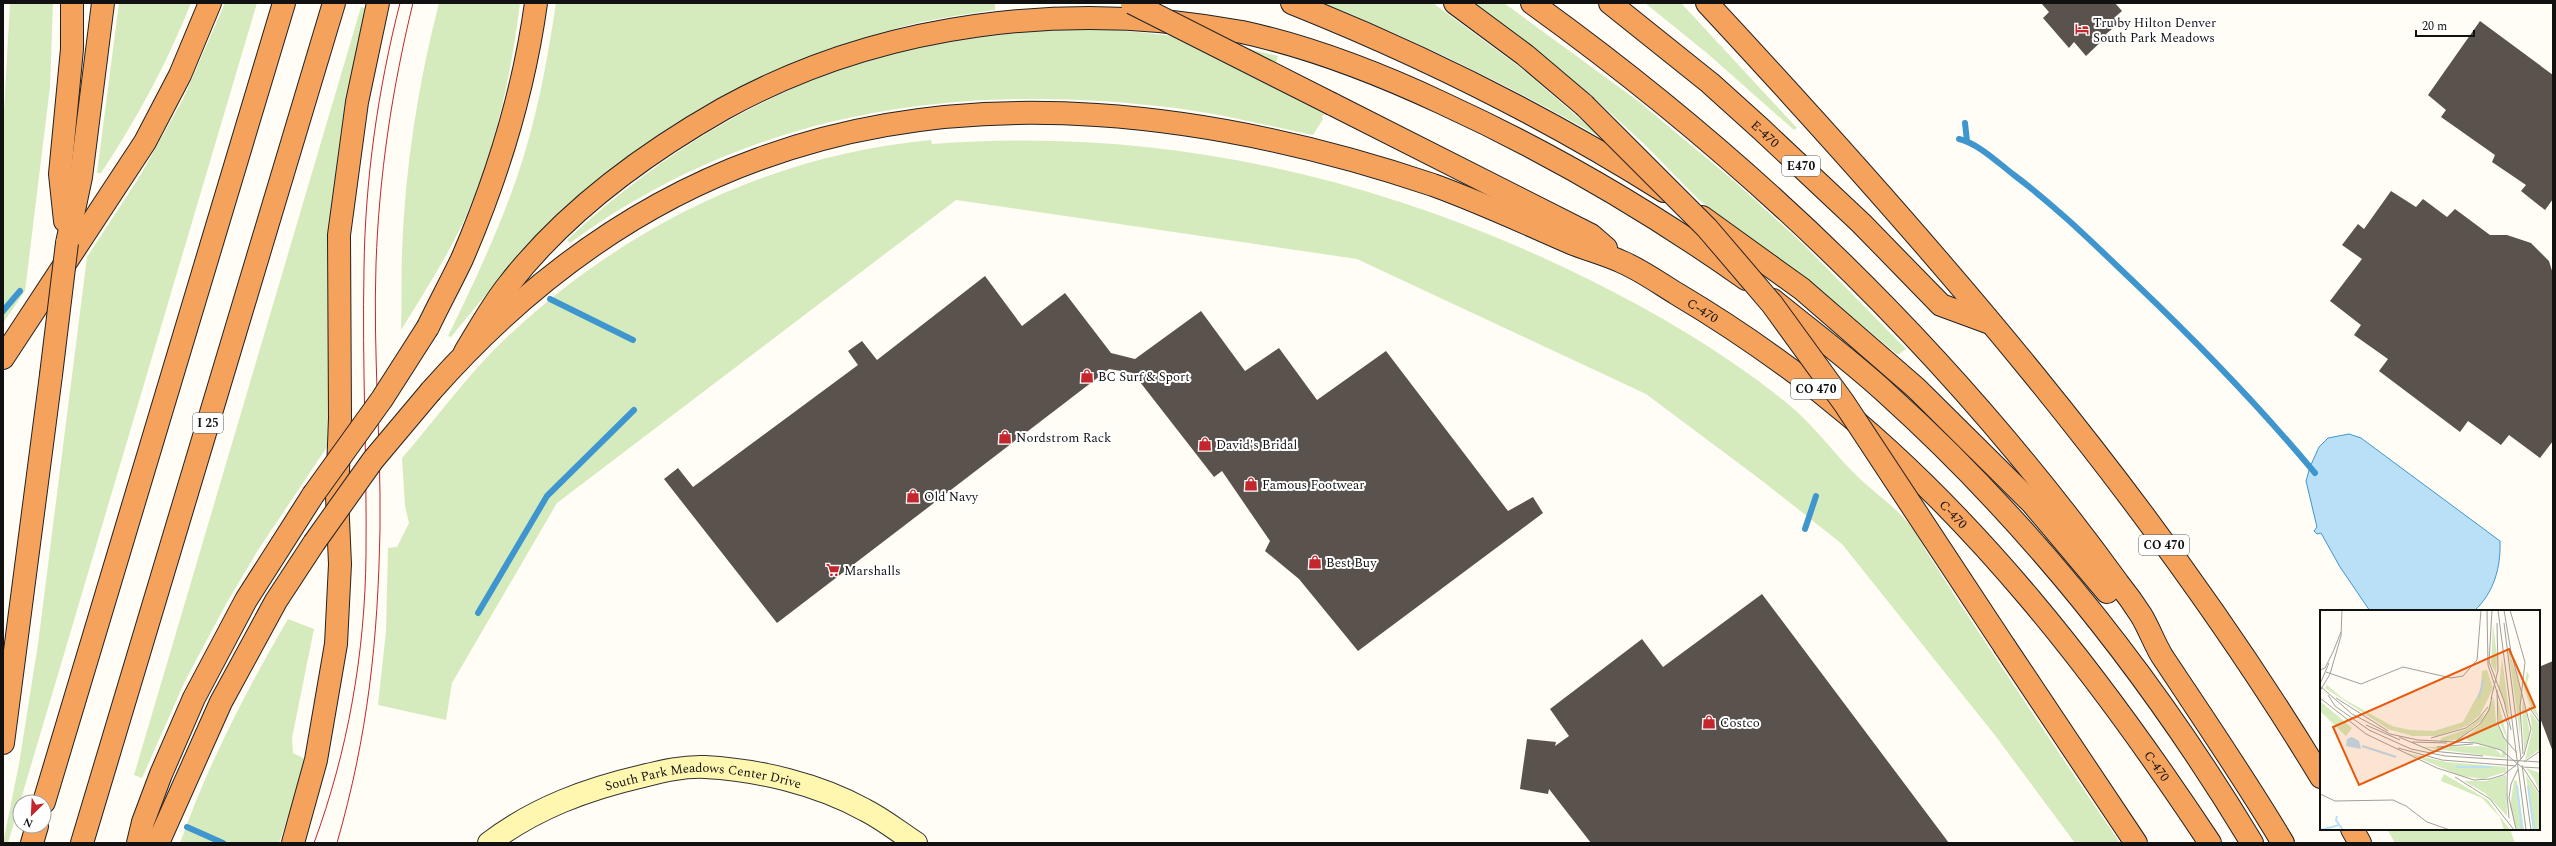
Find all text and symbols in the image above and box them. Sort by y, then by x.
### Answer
scale bar [2416,12,2474,38]
place label: Tru by Hilton Denver South Park Meadows [2093,13,2216,48]
text: 20 m [2422,17,2447,36]
hotel icon: Tru by Hilton Denver South Park Meadows [2074,21,2090,37]
street label: E-470 [1746,116,1784,153]
road number: E470 [1782,156,1820,176]
street label: C-470 [1683,293,1723,329]
place label: BC Surf & Sport [1098,367,1190,387]
shop icon: BC Surf & Sport [1079,368,1095,384]
road number: CO 470 [1791,379,1841,399]
road number: I 25 [193,413,223,433]
place label: Nordstrom Rack [1016,428,1111,448]
shop icon: Nordstrom Rack [997,429,1013,445]
place label: David's Bridal [1216,435,1297,455]
shop icon: David's Bridal [1197,436,1213,452]
place label: Famous Footwear [1262,475,1364,495]
shop icon: Famous Footwear [1243,476,1259,492]
place label: Old Navy [924,487,979,507]
shop icon: Old Navy [905,488,921,504]
street label: C-470 [1934,495,1972,534]
road number: CO 470 [2139,535,2189,555]
place label: Best Buy [1326,553,1377,573]
shop icon: Best Buy [1307,554,1323,570]
place label: Marshalls [844,561,901,581]
supermarket icon: Marshalls [825,562,841,578]
inset map [2320,610,2540,830]
place label: Costco [1720,713,1760,733]
shop icon: Costco [1701,714,1717,730]
street label: C-470 [2139,747,2175,786]
street label: South Park Meadows Center Drive [603,758,804,797]
north arrow [12,794,52,834]
text: N [21,813,36,832]

